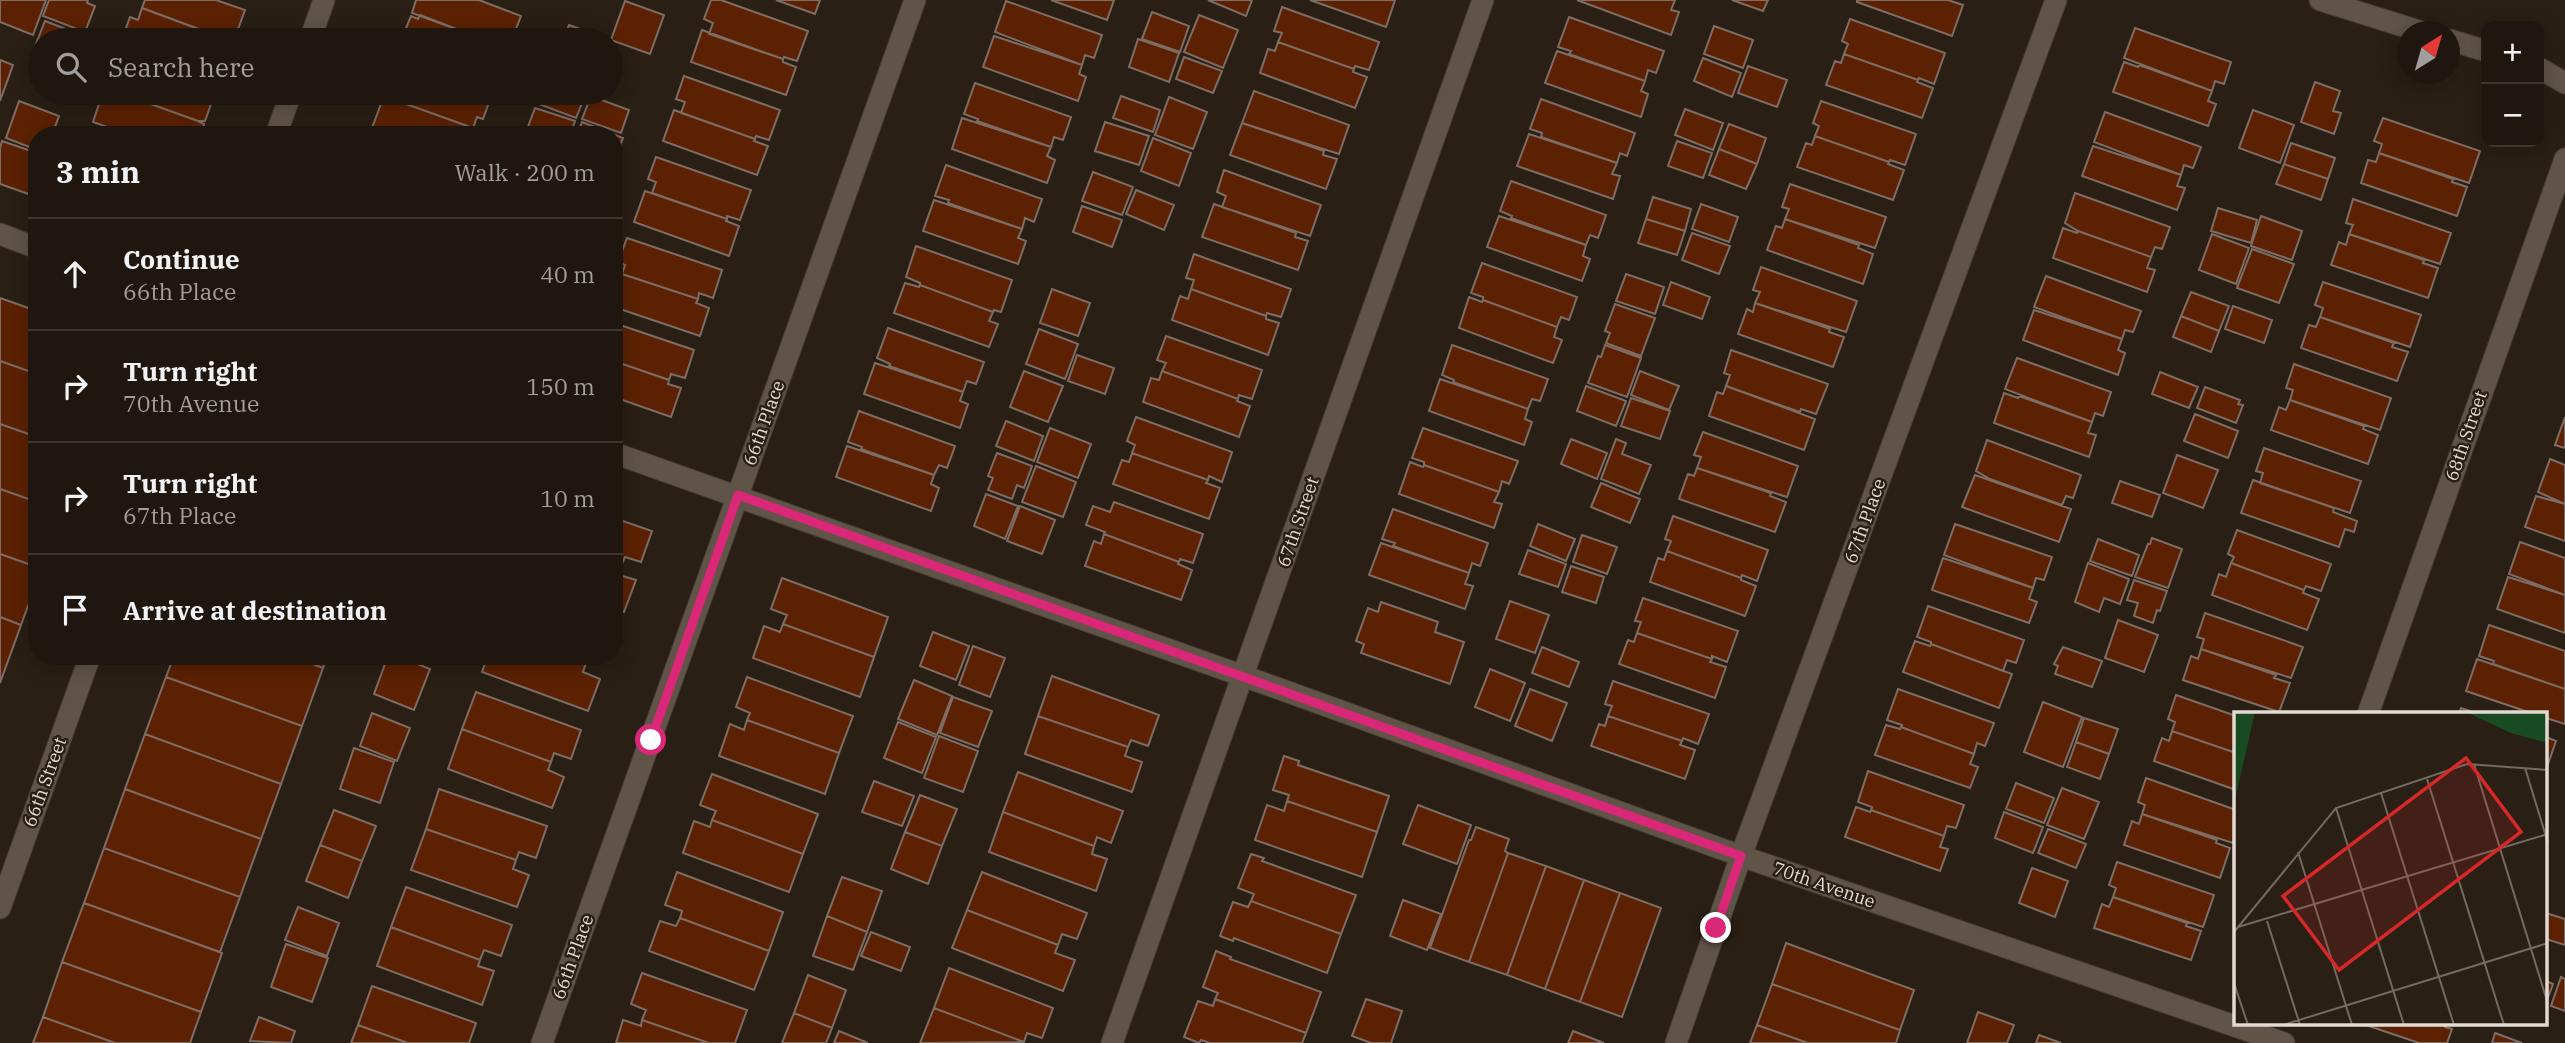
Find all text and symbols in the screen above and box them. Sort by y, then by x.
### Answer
north arrow [2397,21,2460,84]
map controls [2481,21,2544,147]
button: + [2481,21,2544,84]
search box [28,28,623,105]
icon: search [52,48,90,86]
text: Search here [108,50,254,84]
button: − [2481,84,2544,147]
text: 3 min [56,152,140,191]
text: Walk · 200 m [454,157,595,187]
text: Continue [123,242,240,276]
icon: ahead [56,255,94,293]
text: 40 m [540,259,595,289]
text: 66th Place [123,276,236,306]
text: Turn right [123,354,257,388]
icon: right [56,367,94,405]
text: 150 m [526,371,595,401]
street label: 66th Place [738,377,789,468]
text: 70th Avenue [123,388,259,418]
street label: 68th Street [2439,388,2492,484]
text: Turn right [123,466,257,500]
street label: 67th Street [1271,474,1324,570]
street label: 67th Place [1839,475,1890,566]
icon: right [56,479,94,517]
text: 10 m [540,483,595,513]
text: 67th Place [123,500,236,530]
icon: arrive [56,591,94,629]
text: Arrive at destination [123,593,387,627]
inset map [2234,712,2548,1026]
route start [635,724,666,755]
street label: 66th Street [18,734,71,830]
street label: 70th Avenue [1770,856,1878,913]
street label: 66th Place [547,911,598,1002]
route end [1700,912,1731,943]

